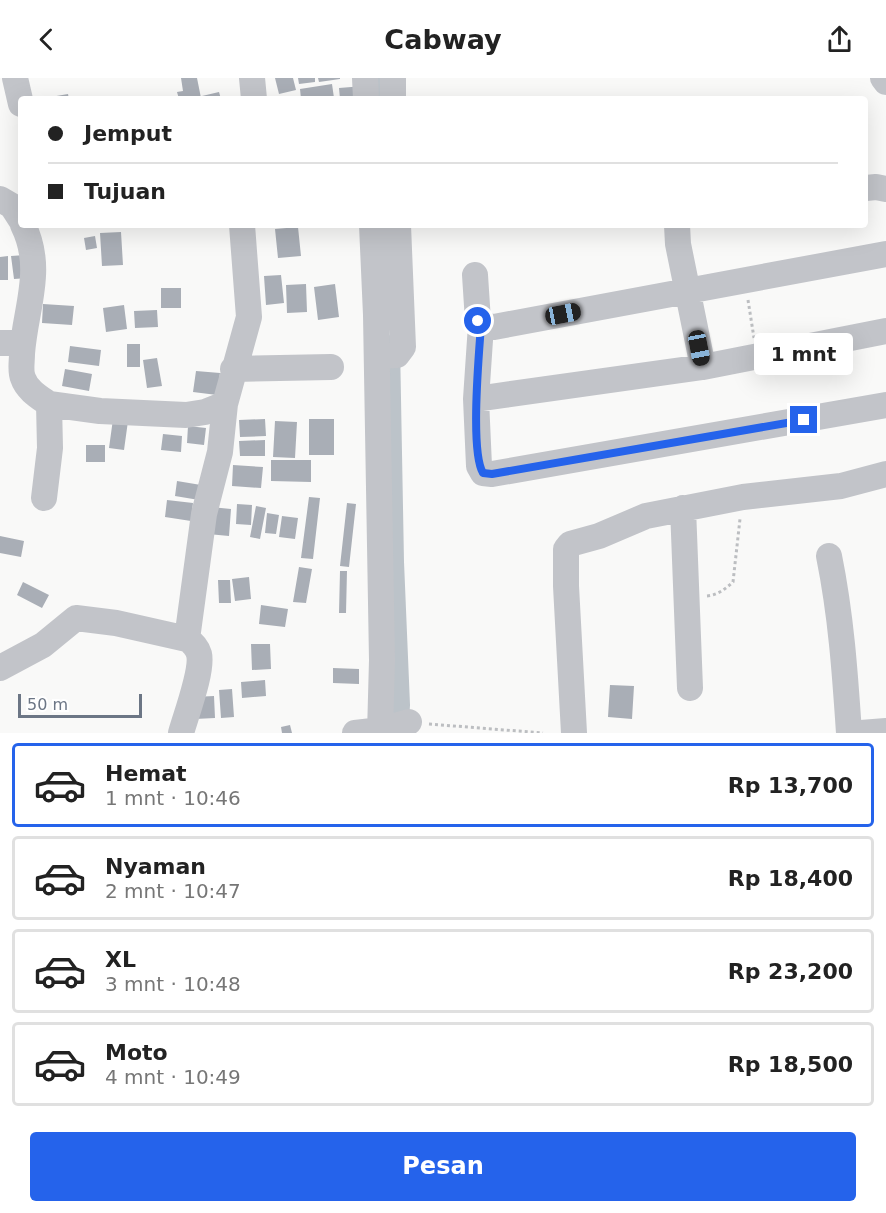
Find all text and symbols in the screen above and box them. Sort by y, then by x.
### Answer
icon: back [30,23,63,56]
icon: share [823,23,856,56]
text: Cabway [384,24,502,55]
text: Jemput [84,121,172,146]
text: Tujuan [84,179,166,204]
car [544,302,582,326]
route start [464,307,491,334]
car [687,329,711,367]
callout: 1 mnt [754,333,854,375]
text: 1 mnt [771,342,836,366]
route end [790,406,817,433]
scale bar [18,691,142,718]
text: 50 m [27,695,68,714]
icon: car [33,758,87,812]
text: Hemat [105,761,187,786]
text: Rp 13,700 [728,773,853,798]
text: 1 mnt · 10:46 [105,786,241,810]
icon: car [33,851,87,905]
text: Nyaman [105,854,206,879]
text: Rp 18,400 [728,866,853,891]
text: 2 mnt · 10:47 [105,879,241,903]
icon: car [33,944,87,998]
text: XL [105,947,136,972]
text: Rp 23,200 [728,959,853,984]
text: 3 mnt · 10:48 [105,972,241,996]
icon: car [33,1037,87,1091]
text: Moto [105,1040,168,1065]
text: Rp 18,500 [728,1052,853,1077]
text: 4 mnt · 10:49 [105,1065,241,1089]
button: Pesan [30,1132,856,1201]

